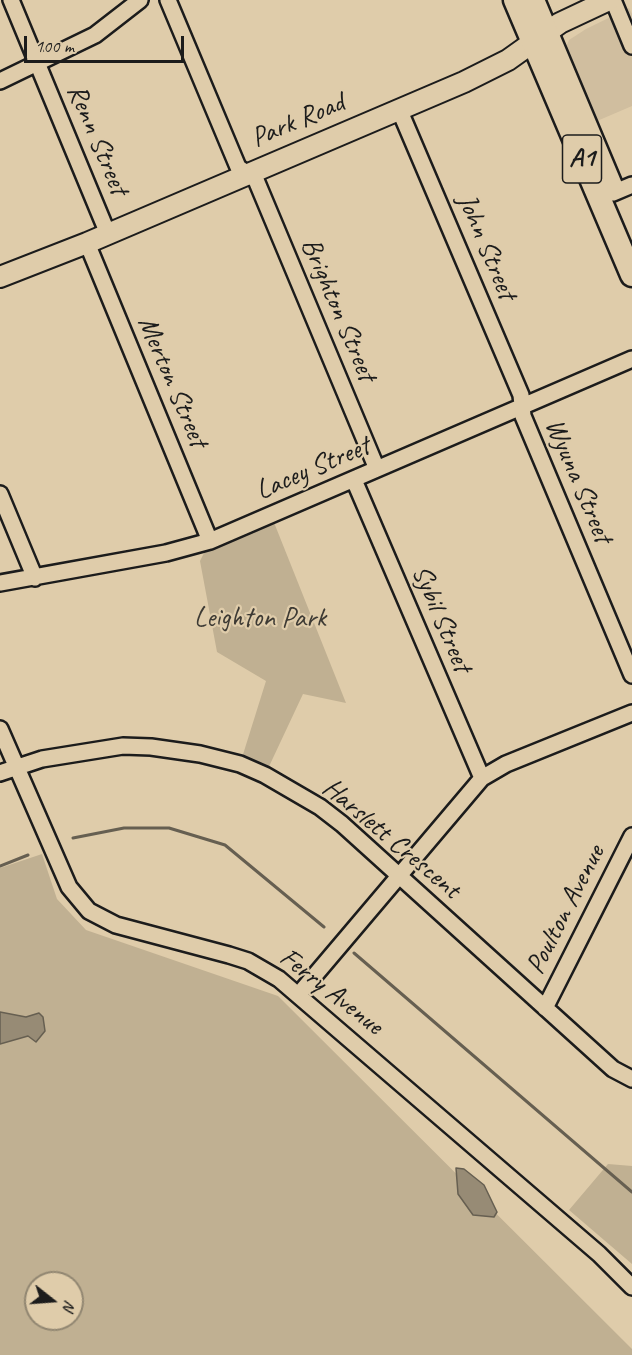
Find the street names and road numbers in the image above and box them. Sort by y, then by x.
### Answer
street label: Renn Street [59,80,135,200]
street label: Park Road [246,86,350,156]
road number: A1 [562,135,602,183]
street label: John Street [449,189,523,305]
street label: Brighton Street [293,233,383,387]
street label: Merton Street [129,312,215,452]
street label: Wyuna Street [537,414,619,548]
street label: Lacey Street [251,430,375,508]
street label: Sybil Street [404,561,478,677]
street label: Harslett Crescent [315,771,467,907]
street label: Poulton Avenue [519,840,613,980]
street label: Ferry Avenue [273,941,389,1043]

